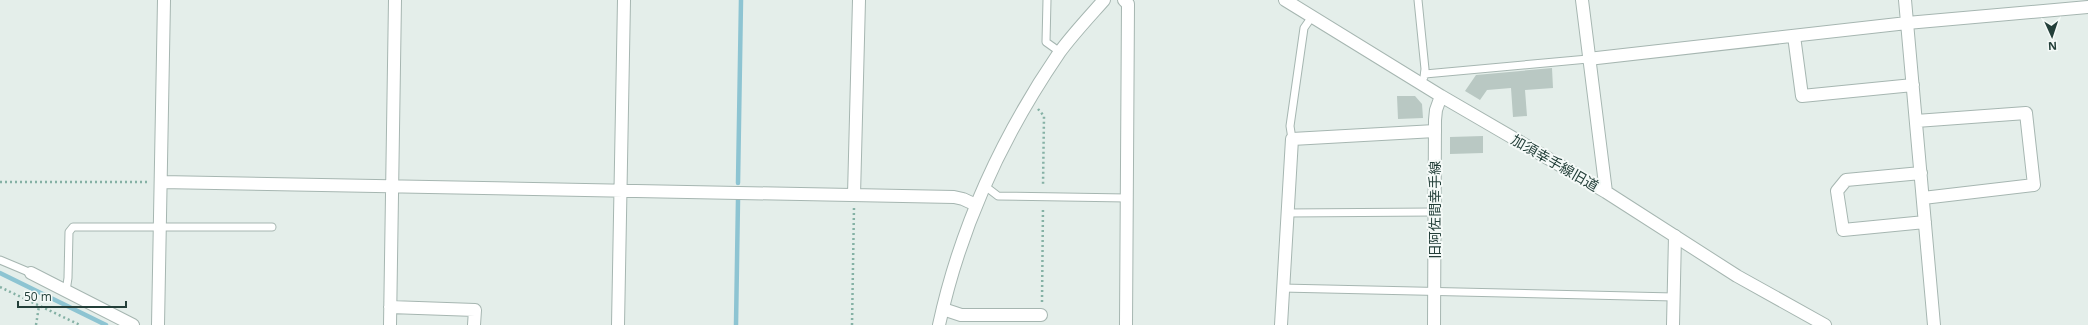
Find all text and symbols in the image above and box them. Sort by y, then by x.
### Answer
north arrow [2032,16,2072,56]
text: N [2048,39,2057,54]
street label: 加須幸手線旧道 [1508,130,1602,195]
street label: 旧阿佐間幸手線 [1425,161,1444,259]
scale bar [18,283,126,309]
text: 50 m [24,288,52,305]

